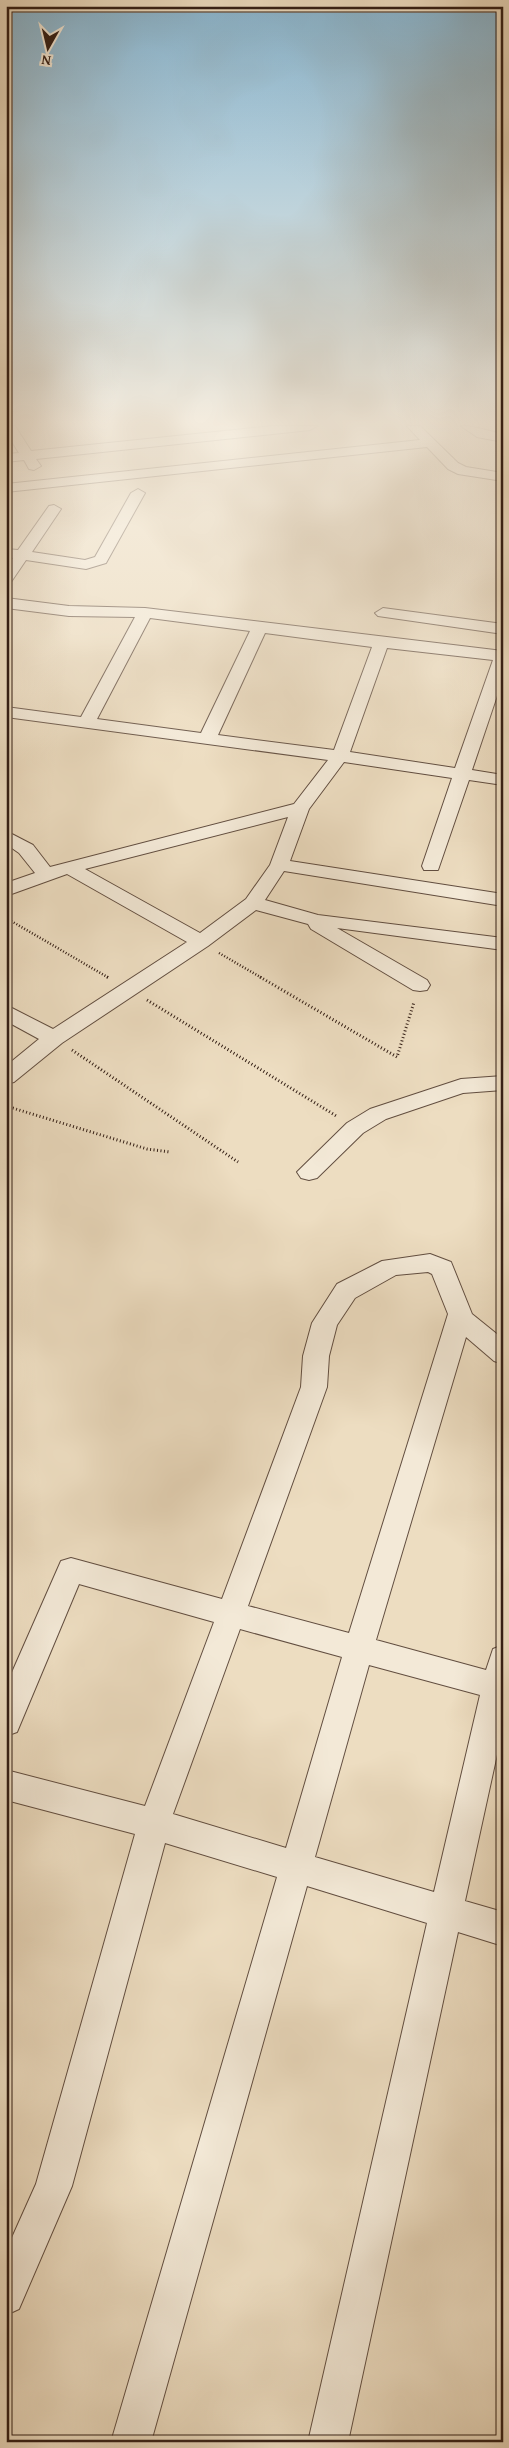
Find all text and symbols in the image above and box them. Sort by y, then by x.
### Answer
north arrow [22,22,72,72]
text: N [40,50,52,71]

